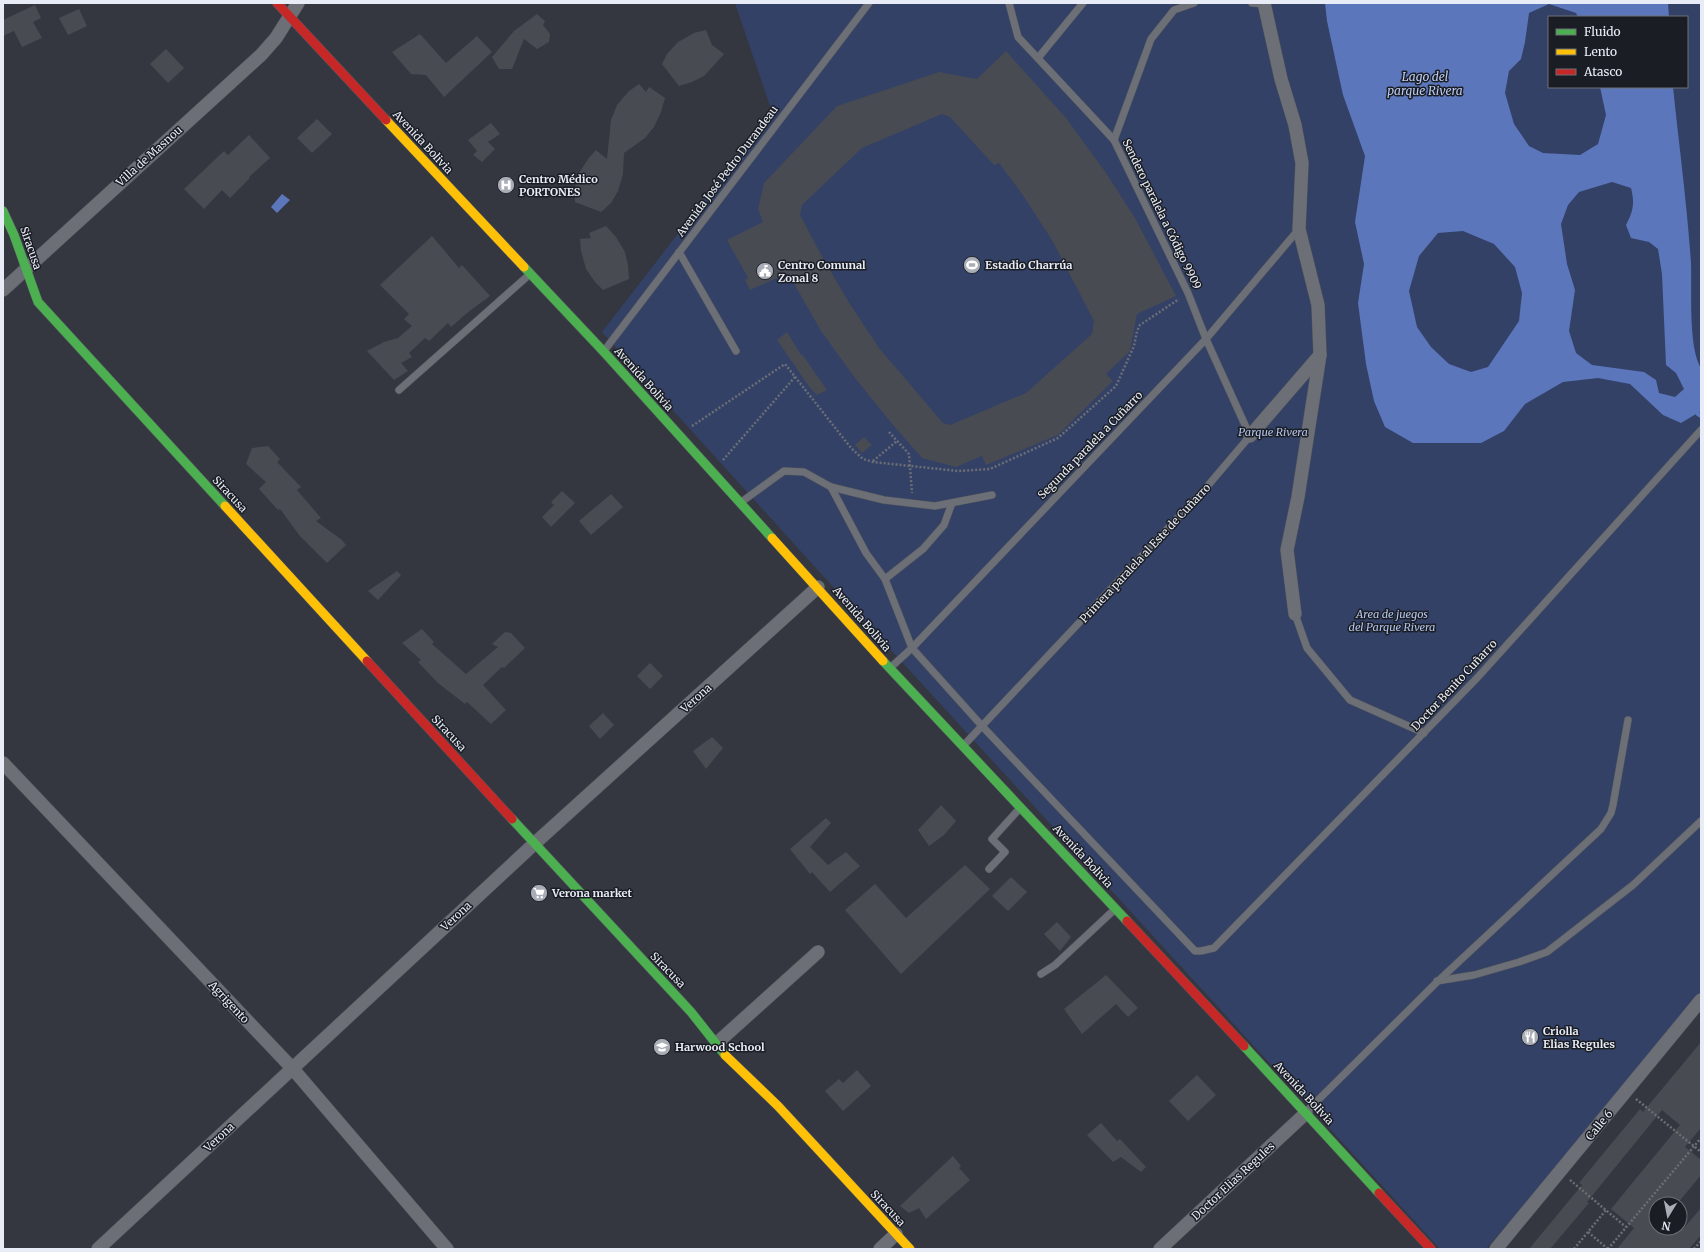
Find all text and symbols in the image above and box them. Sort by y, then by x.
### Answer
legend [1548,16,1688,88]
text: Fluido [1584,24,1621,39]
text: Lento [1584,44,1617,59]
text: Atasco [1583,64,1622,79]
water label: Lago del parque Rivera [1387,69,1463,98]
street label: Avenida José Pedro Durandeau [673,103,781,240]
street label: Avenida Bolivia [389,107,456,177]
street label: Villa de Masnou [112,123,185,190]
street label: Sendero paralela a Código 9909 [1119,137,1205,292]
place label: Centro Médico PORTONES [519,172,598,199]
hospital icon: Centro Médico PORTONES [496,175,516,195]
street label: Siracusa [17,225,45,271]
sports icon: Estadio Charrúa [962,255,982,275]
place label: Centro Comunal Zonal 8 [778,258,866,285]
place label: Estadio Charrúa [985,258,1072,272]
public building icon: Centro Comunal Zonal 8 [755,261,775,281]
street label: Avenida Bolivia [611,343,677,414]
street label: Segunda paralela a Cuñarro [1035,388,1146,502]
park label: Parque Rivera [1238,425,1308,439]
street label: Siracusa [210,473,250,515]
street label: Primera paralela al Este de Cuñarro [1077,480,1214,626]
street label: Avenida Bolivia [829,583,894,654]
park label: Area de juegos del Parque Rivera [1349,607,1435,634]
street label: Doctor Benito Cuñarro [1408,636,1500,733]
street label: Verona [677,680,714,716]
street label: Siracusa [429,712,469,754]
street label: Avenida Bolivia [1049,821,1116,891]
supermarket icon: Verona market [529,883,549,903]
place label: Verona market [551,886,633,900]
street label: Verona [437,898,474,934]
street label: Siracusa [647,949,689,991]
street label: Agrigento [205,977,252,1026]
place label: Criolla Elias Regules [1543,1024,1615,1051]
restaurant icon: Criolla Elias Regules [1520,1027,1540,1047]
school or university icon: Harwood School [652,1037,672,1057]
place label: Harwood School [675,1040,765,1054]
street label: Avenida Bolivia [1270,1058,1337,1128]
street label: Calle 6 [1583,1107,1616,1143]
street label: Verona [200,1119,237,1155]
street label: Doctor Elias Regules [1189,1139,1277,1223]
street label: Siracusa [868,1187,908,1229]
north arrow [1648,1196,1688,1236]
text: N [1660,1218,1672,1233]

